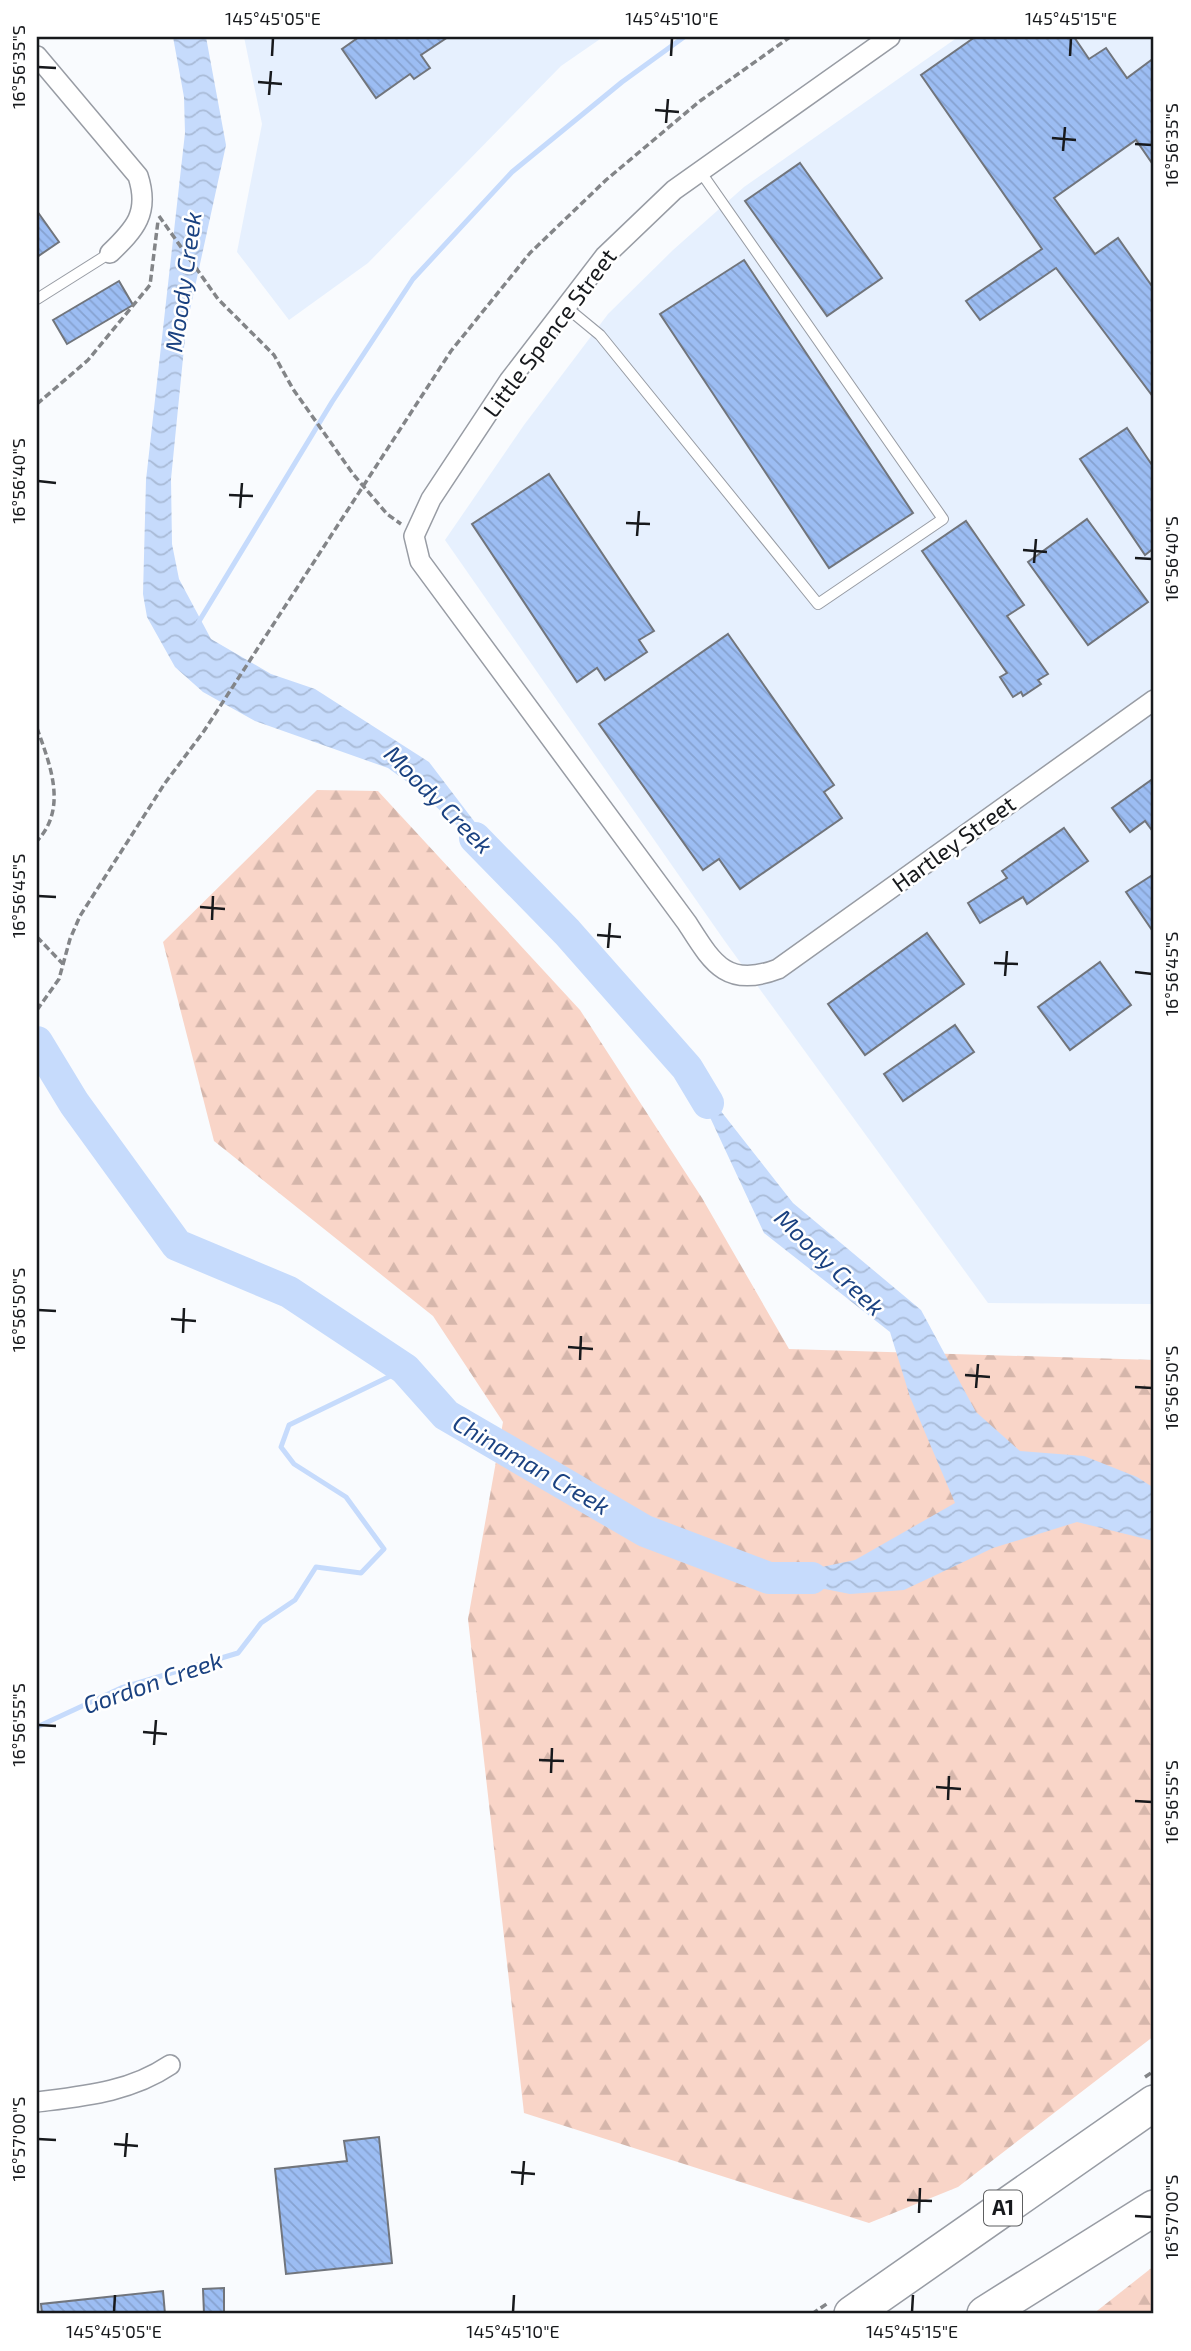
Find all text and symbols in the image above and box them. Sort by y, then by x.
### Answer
text: 145°45'05"E [225,7,321,29]
text: 145°45'10"E [625,7,719,29]
text: 145°45'15"E [1025,7,1117,29]
text: 16°56'35"S [7,25,29,109]
text: 16°56'35"S [1160,103,1182,187]
water label: Moody Creek [158,210,207,354]
street label: Little Spence Street [477,242,622,422]
text: 16°56'40"S [7,438,29,524]
text: 16°56'40"S [1160,516,1182,602]
water label: Moody Creek [379,739,499,859]
street label: Hartley Street [886,789,1021,897]
text: 16°56'45"S [7,854,29,938]
text: 16°56'45"S [1160,932,1182,1016]
water label: Moody Creek [769,1202,891,1321]
text: 16°56'50"S [7,1268,29,1352]
text: 16°56'50"S [1160,1346,1182,1430]
water label: Chinaman Creek [448,1407,615,1520]
water label: Gordon Creek [79,1644,226,1719]
text: 16°56'55"S [7,1683,29,1767]
text: 16°56'55"S [1160,1760,1182,1844]
text: 16°57'00"S [7,2097,29,2181]
text: 16°57'00"S [1160,2175,1182,2259]
road number: A1 [984,2190,1022,2226]
text: 145°45'05"E [66,2320,162,2342]
text: 145°45'10"E [466,2320,560,2342]
text: 145°45'15"E [866,2320,958,2342]

